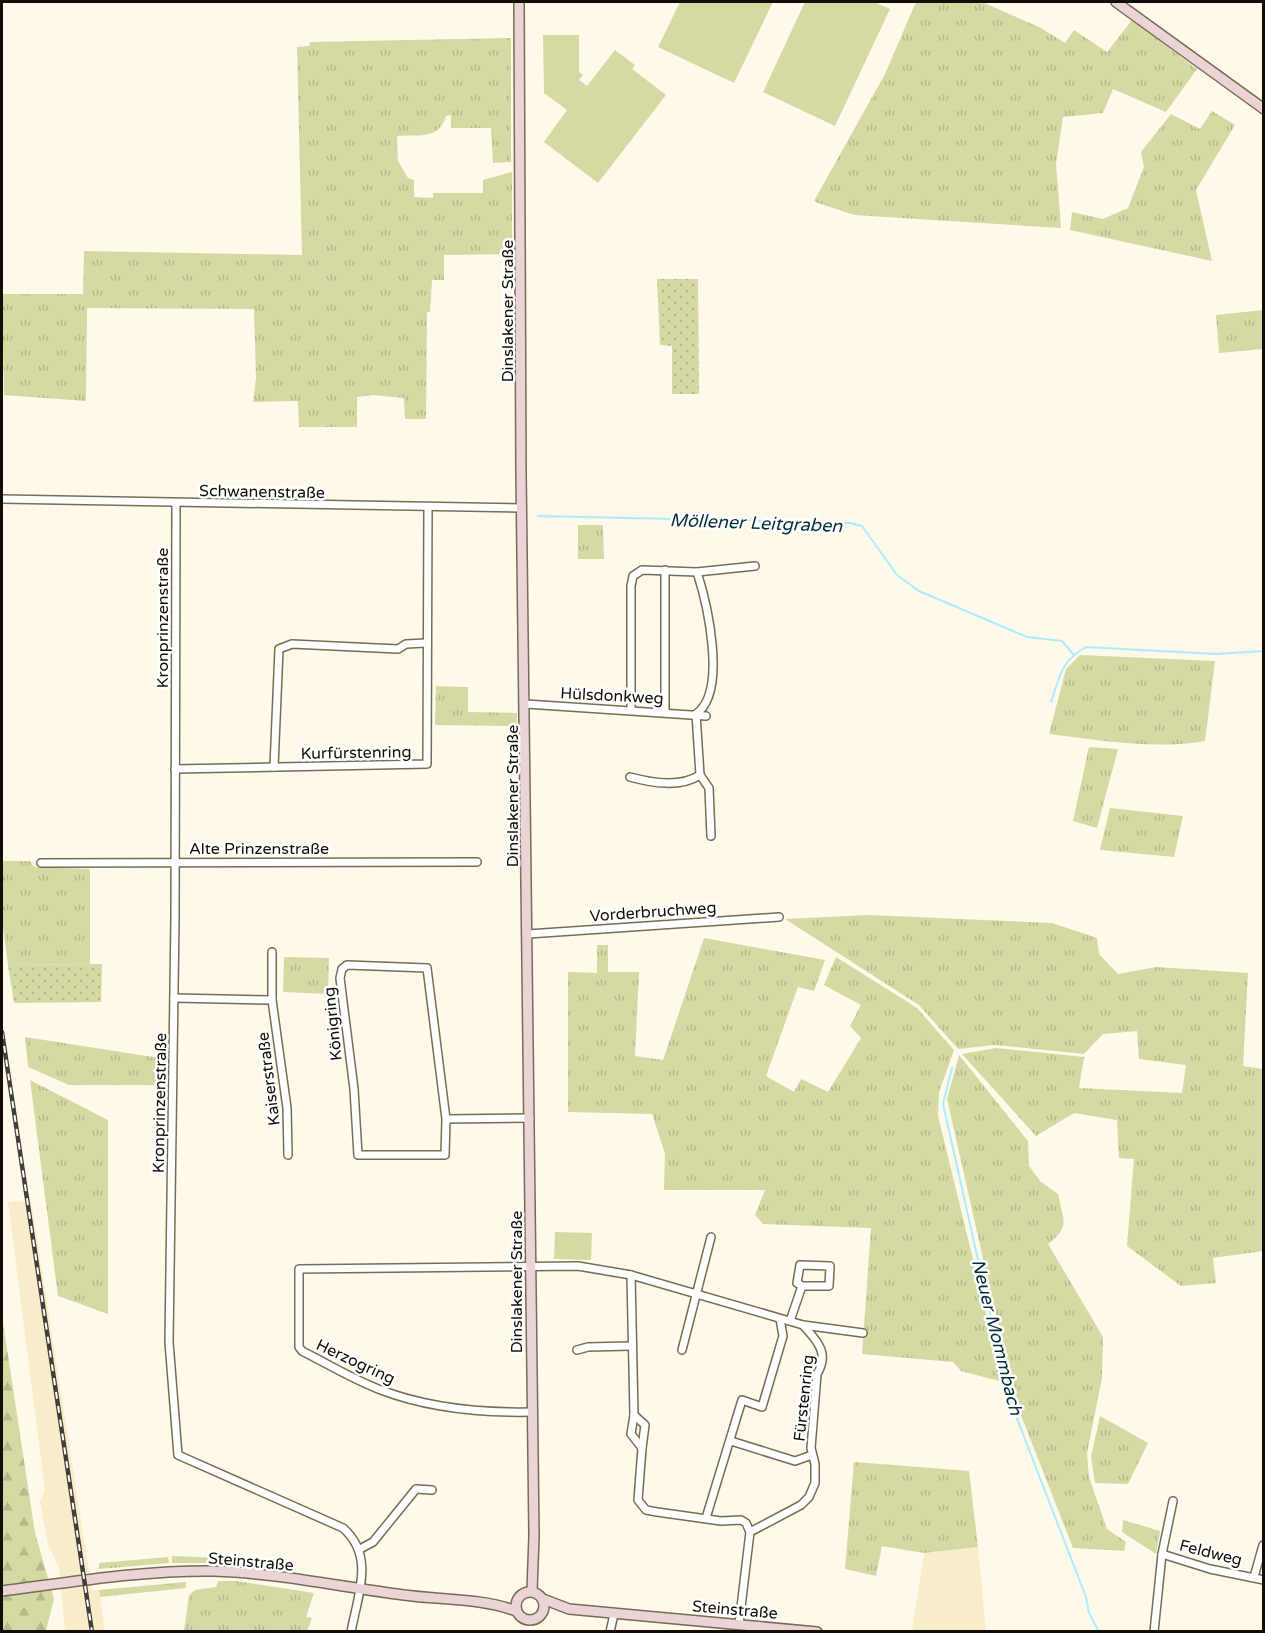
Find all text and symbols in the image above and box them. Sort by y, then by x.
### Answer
street label: Dinslakener Straße [498,240,518,382]
street label: Schwanenstraße [199,481,325,503]
water label: Möllener Leitgraben [669,509,844,537]
street label: Kronprinzenstraße [153,548,173,688]
street label: Hülsdonkweg [560,683,664,709]
street label: Dinslakener Straße [503,725,523,867]
street label: Kurfürstenring [300,742,412,764]
street label: Alte Prinzenstraße [189,839,329,859]
street label: Vorderbruchweg [589,898,717,926]
street label: Königring [319,986,347,1062]
street label: Kaiserstraße [253,1031,285,1127]
street label: Kronprinzenstraße [149,1033,171,1173]
street label: Dinslakener Straße [507,1211,527,1353]
water label: Neuer Mommbach [967,1257,1027,1418]
street label: Herzogring [313,1335,398,1389]
street label: Fürstenring [789,1354,819,1443]
street label: Feldweg [1177,1536,1244,1570]
street label: Steinstraße [207,1548,295,1576]
street label: Steinstraße [691,1596,779,1624]

